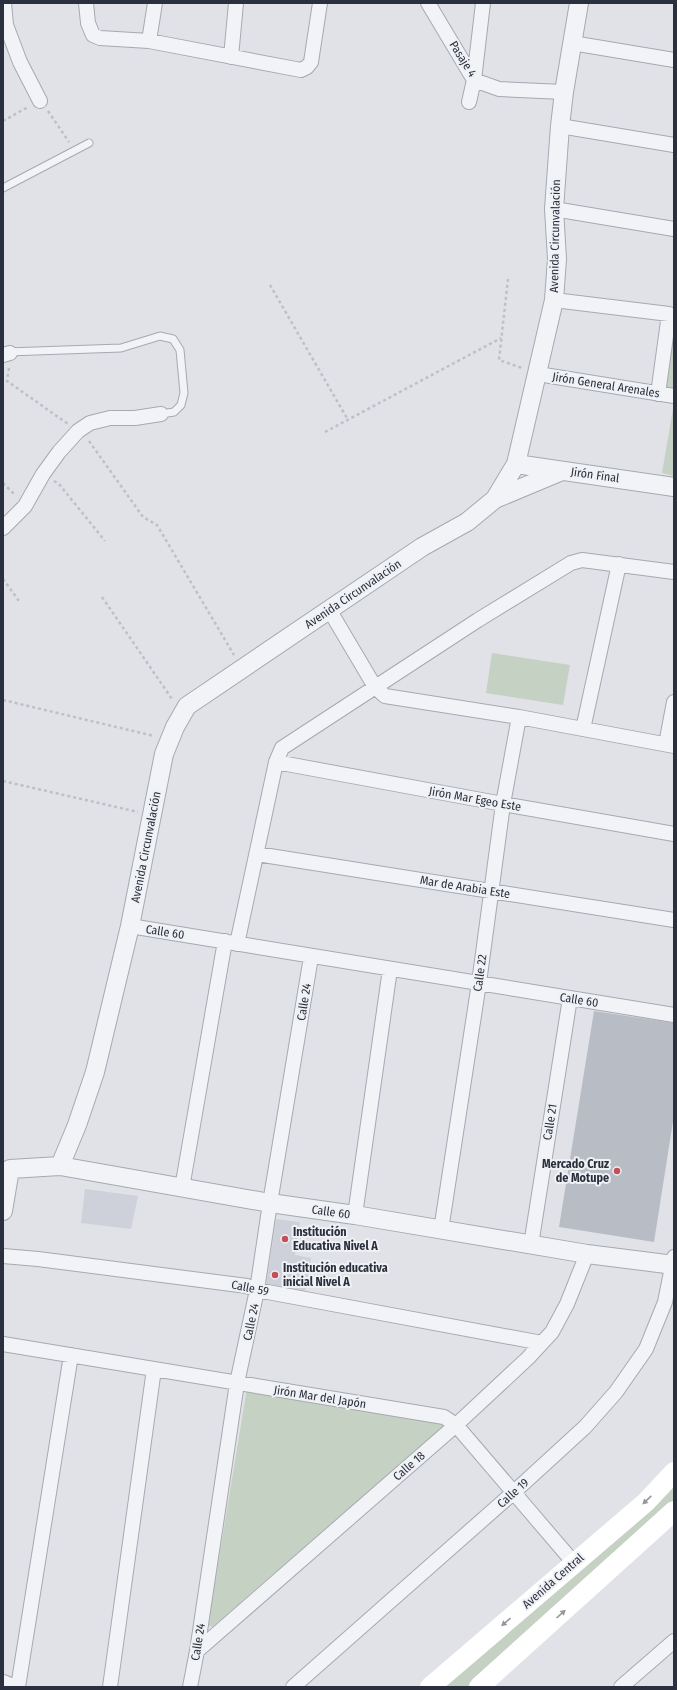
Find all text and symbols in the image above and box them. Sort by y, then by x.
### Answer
street label: Pasaje 4 [447,38,480,80]
street label: Avenida Circunvalación [547,179,563,293]
street label: Jirón General Arenales [551,370,661,400]
street label: Jirón Final [570,465,620,485]
street label: Avenida Circunvalación [302,557,404,631]
street label: Jirón Mar Egeo Este [428,784,522,814]
street label: Avenida Circunvalación [128,790,164,904]
street label: Mar de Arabia Este [419,873,511,901]
street label: Calle 60 [145,922,185,942]
street label: Calle 22 [470,954,490,992]
street label: Calle 24 [294,982,314,1022]
street label: Calle 60 [559,990,599,1010]
street label: Calle 21 [540,1103,560,1141]
place label: Mercado Cruz de Motupe [542,1157,609,1185]
marker: Mercado Cruz de Motupe [612,1166,622,1176]
street label: Calle 60 [311,1202,351,1222]
place label: Institución Educativa Nivel A [293,1225,378,1253]
marker: Institución Educativa Nivel A [280,1234,290,1244]
place label: Institución educativa inicial Nivel A [283,1261,388,1289]
marker: Institución educativa inicial Nivel A [270,1270,280,1280]
street label: Calle 59 [230,1278,270,1299]
street label: Calle 24 [240,1302,262,1342]
street label: Jirón Mar del Japón [273,1383,367,1411]
street label: Calle 18 [390,1448,428,1484]
street label: Calle 19 [494,1475,532,1511]
one-way arrow [642,1495,652,1505]
street label: Avenida Central [519,1551,587,1611]
one-way arrow [555,1610,566,1619]
one-way arrow [501,1617,511,1626]
street label: Calle 24 [188,1622,208,1662]

